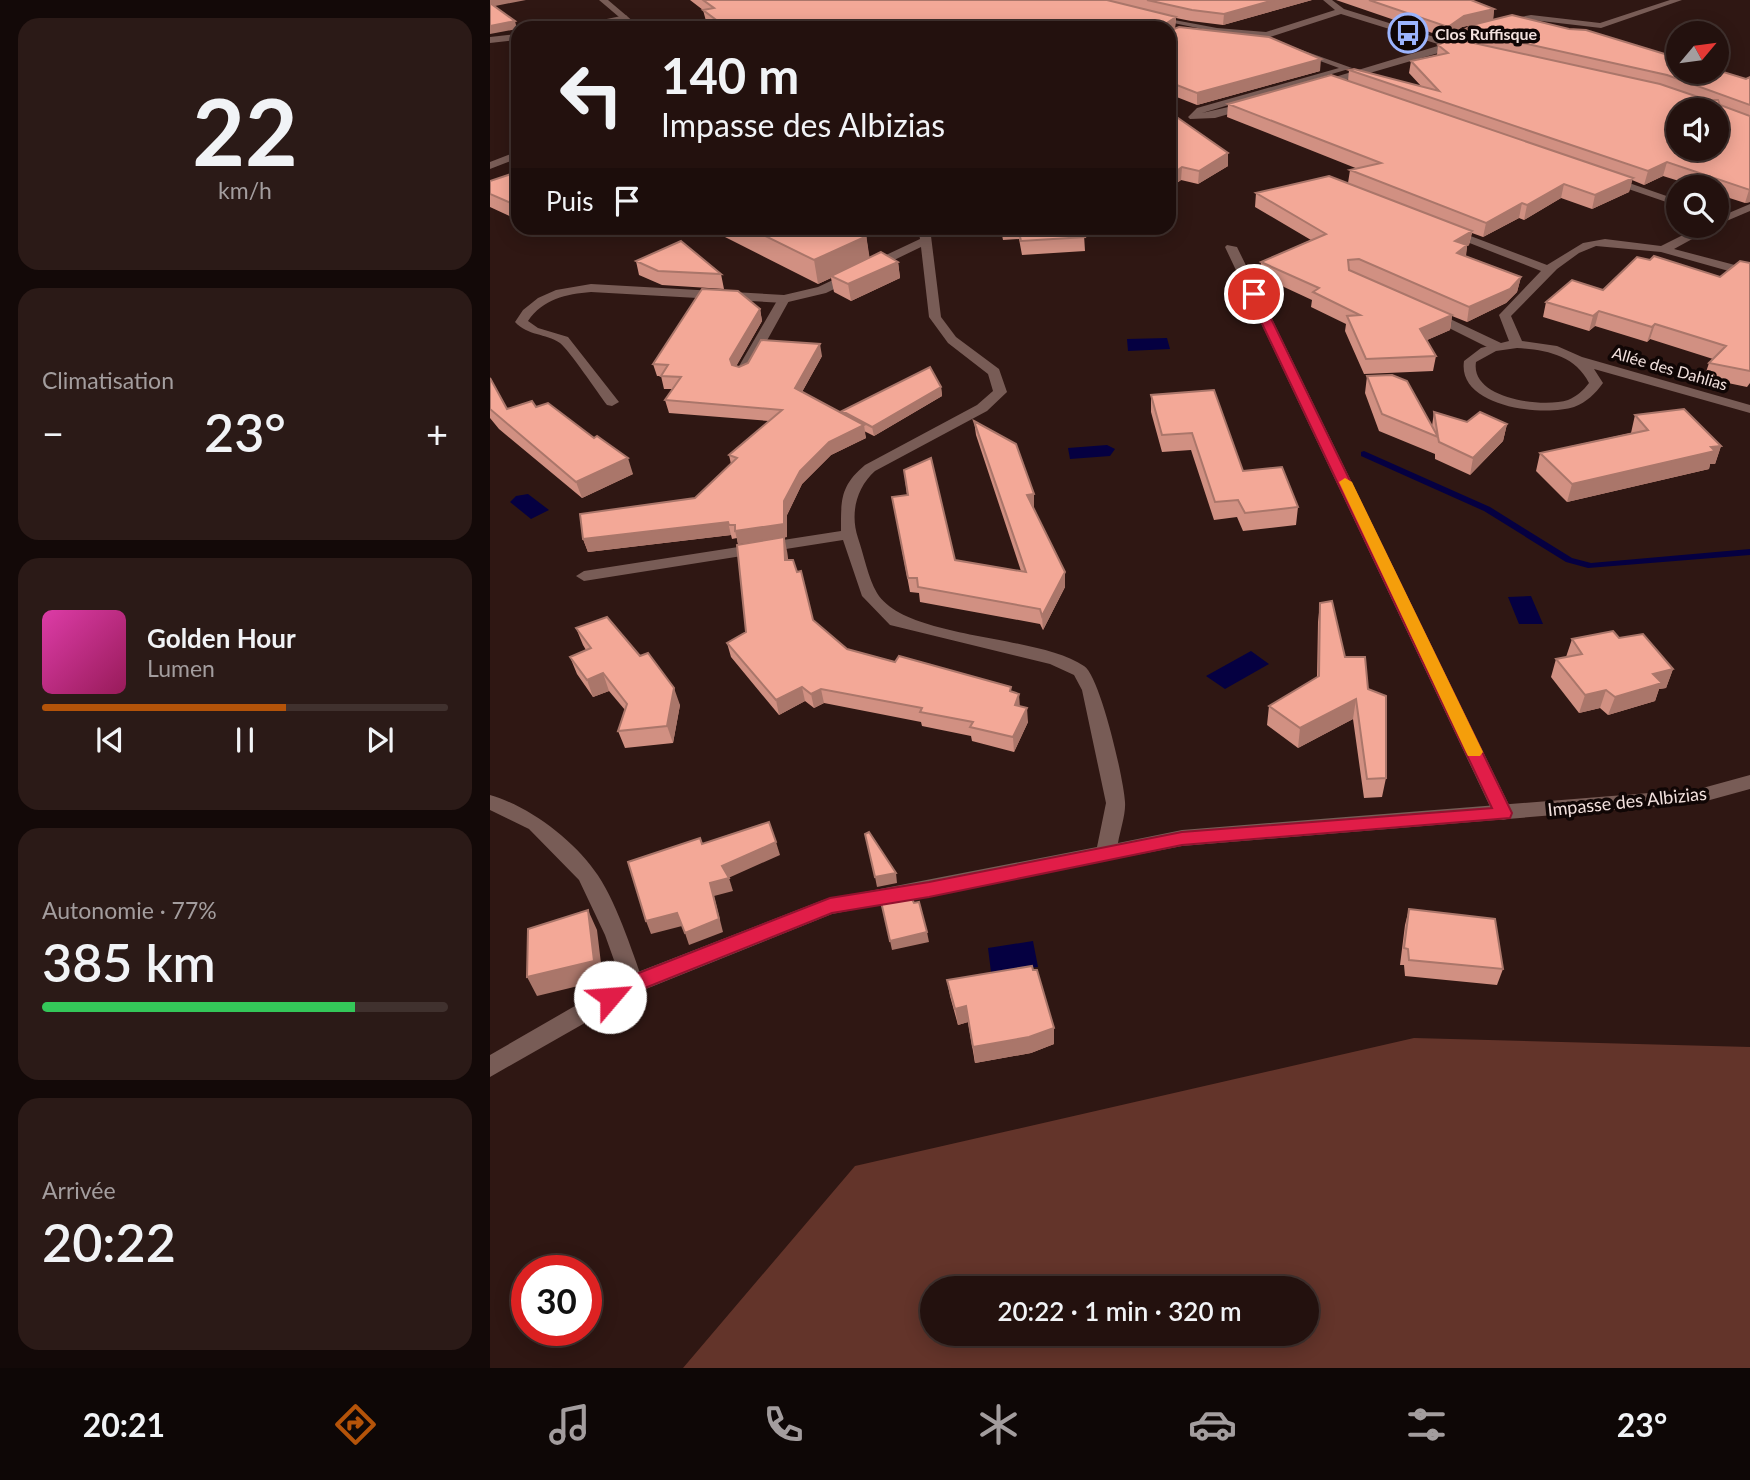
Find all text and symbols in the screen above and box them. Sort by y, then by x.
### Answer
bus stop icon: Clos Ruffisque [1387,12,1429,54]
north arrow [1666,21,1729,84]
map controls [1666,21,1729,238]
place label: Clos Ruffisque [1435,24,1538,43]
text: 140 m [661,46,799,104]
icon: left [546,49,637,140]
text: 22 [192,76,298,185]
button: sound [1666,98,1729,161]
text: Impasse des Albizias [661,105,945,144]
button: search [1666,175,1729,238]
text: km/h [218,176,272,204]
icon: arrive [608,182,646,220]
text: Puis [546,185,594,217]
pin [1224,264,1284,324]
icon: arrive [1235,275,1273,313]
street label: Allée des Dahlias [1610,342,1730,394]
text: Climatisation [42,366,174,394]
text: 23° [204,401,286,463]
text: − [42,410,64,456]
text: + [426,410,448,456]
text: Golden Hour [147,622,296,654]
text: Lumen [147,654,215,682]
icon: previous [91,721,129,759]
icon: pause [226,721,264,759]
icon: next [361,721,399,759]
street label: Impasse des Albizias [1546,782,1708,820]
text: Autonomie · 77% [42,896,217,924]
text: 385 km [42,931,216,993]
position arrow [573,960,647,1034]
text: Arrivée [42,1176,116,1204]
text: 20:22 [42,1211,176,1273]
speed limit sign: 30 [511,1255,602,1346]
text: 20:22 · 1 min · 320 m [997,1295,1242,1327]
icon: directions [331,1400,380,1449]
icon: music [545,1400,594,1449]
icon: phone [759,1400,808,1449]
icon: climate [974,1400,1023,1449]
icon: car [1188,1400,1237,1449]
icon: filters [1402,1400,1451,1449]
text: 20:21 [83,1405,165,1444]
text: 23° [1617,1405,1667,1444]

